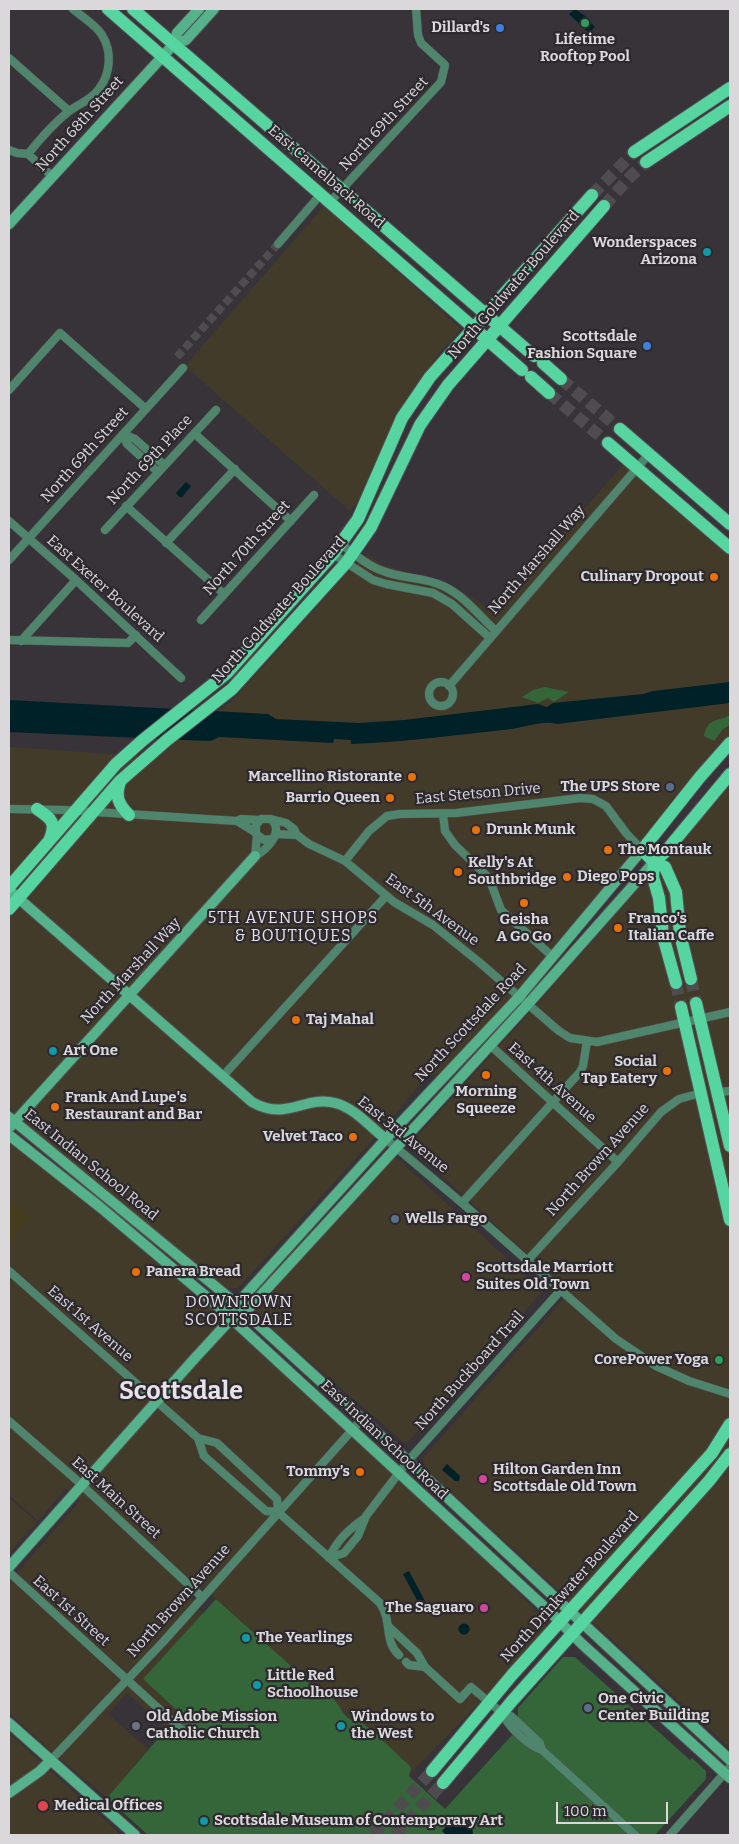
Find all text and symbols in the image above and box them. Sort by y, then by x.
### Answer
marker: Lifetime Rooftop Pool [579,17,591,29]
place label: Dillard's [431,19,490,37]
marker: Dillard's [494,22,506,34]
place label: Lifetime Rooftop Pool [540,31,630,66]
street label: North 68th Street [32,73,128,175]
street label: North 69th Street [336,73,432,175]
street label: East Camelback Road [264,122,388,232]
street label: North Goldwater Boulevard [445,207,583,363]
place label: Wonderspaces Arizona [592,234,697,269]
marker: Wonderspaces Arizona [701,246,713,258]
place label: Scottsdale Fashion Square [527,328,637,363]
marker: Scottsdale Fashion Square [641,340,653,352]
street label: North 69th Street [37,404,133,506]
street label: North 69th Place [104,411,196,509]
street label: North 70th Street [200,497,294,599]
street label: North Marshall Way [485,502,589,618]
street label: East Exeter Boulevard [43,532,167,646]
street label: North Goldwater Boulevard [209,533,349,687]
place label: Culinary Dropout [580,568,704,586]
marker: Culinary Dropout [708,571,720,583]
place label: Marcellino Ristorante [248,768,402,786]
marker: Marcellino Ristorante [406,771,418,783]
place label: The UPS Store [560,778,660,796]
street label: East Stetson Drive [415,780,541,808]
marker: The UPS Store [664,781,676,793]
place label: Barrio Queen [285,789,380,807]
marker: Barrio Queen [384,792,396,804]
place label: Drunk Munk [486,821,575,839]
marker: Drunk Munk [470,824,482,836]
place label: The Montauk [618,841,711,859]
marker: The Montauk [602,844,614,856]
place label: Kelly's At Southbridge [468,854,557,889]
marker: Kelly's At Southbridge [452,866,464,878]
place label: Diego Pops [577,868,654,886]
street label: East 5th Avenue [382,870,482,950]
marker: Diego Pops [561,871,573,883]
marker: Geisha A Go Go [518,897,530,909]
district label: 5TH AVENUE SHOPS & BOUTIQUES [206,909,380,947]
place label: Franco's Italian Caffe [628,910,714,945]
place label: Geisha A Go Go [497,911,551,946]
street label: North Marshall Way [77,914,185,1028]
marker: Franco's Italian Caffe [612,922,624,934]
street label: North Scottsdale Road [412,960,530,1086]
place label: Taj Mahal [306,1011,374,1029]
marker: Taj Mahal [290,1014,302,1026]
street label: East 4th Avenue [504,1039,600,1127]
place label: Art One [63,1042,118,1060]
marker: Art One [47,1045,59,1057]
place label: Social Tap Eatery [581,1053,657,1088]
marker: Social Tap Eatery [661,1065,673,1077]
marker: Morning Squeeze [480,1069,492,1081]
place label: Morning Squeeze [455,1083,517,1118]
place label: Frank And Lupe's Restaurant and Bar [65,1089,202,1124]
street label: East 3rd Avenue [354,1093,452,1177]
street label: North Brown Avenue [543,1100,653,1220]
marker: Frank And Lupe's Restaurant and Bar [49,1101,61,1113]
street label: East Indian School Road [20,1105,162,1225]
place label: Velvet Taco [263,1128,343,1146]
marker: Velvet Taco [347,1131,359,1143]
place label: Wells Fargo [405,1210,487,1228]
marker: Wells Fargo [389,1213,401,1225]
place label: Scottsdale Marriott Suites Old Town [476,1259,614,1294]
place label: Panera Bread [146,1263,241,1281]
marker: Panera Bread [130,1266,142,1278]
marker: Scottsdale Marriott Suites Old Town [460,1271,472,1283]
street label: East 1st Avenue [44,1282,136,1366]
district label: DOWNTOWN SCOTTSDALE [183,1293,295,1331]
street label: North Buckboard Trail [412,1308,528,1434]
place label: CorePower Yoga [594,1351,709,1369]
marker: CorePower Yoga [713,1354,725,1366]
district label: Scottsdale [119,1377,243,1407]
street label: East Indian School Road [317,1377,451,1503]
street label: East Main Street [68,1453,164,1543]
place label: Hilton Garden Inn Scottsdale Old Town [493,1461,637,1496]
place label: Tommy’s [286,1463,350,1481]
marker: Tommy’s [354,1466,366,1478]
marker: Hilton Garden Inn Scottsdale Old Town [477,1473,489,1485]
street label: North Drinkwater Boulevard [497,1508,643,1666]
street label: North Brown Avenue [124,1541,234,1661]
street label: East 1st Street [29,1572,113,1650]
place label: The Saguaro [385,1599,474,1617]
marker: The Saguaro [478,1602,490,1614]
place label: The Yearlings [256,1629,353,1647]
marker: The Yearlings [240,1632,252,1644]
place label: Little Red Schoolhouse [267,1667,358,1702]
marker: Little Red Schoolhouse [251,1679,263,1691]
place label: One Civic Center Building [598,1690,709,1725]
marker: One Civic Center Building [582,1702,594,1714]
place label: Old Adobe Mission Catholic Church [146,1708,277,1743]
place label: Windows to the West [351,1708,434,1743]
marker: Old Adobe Mission Catholic Church [130,1720,142,1732]
marker: Windows to the West [335,1720,347,1732]
scale bar [559,1792,672,1824]
place label: Medical Offices [54,1797,162,1815]
marker: Medical Offices [36,1799,50,1813]
text: 100 m [564,1802,607,1820]
place label: Scottsdale Museum of Contemporary Art [214,1812,503,1830]
marker: Scottsdale Museum of Contemporary Art [198,1815,210,1827]

